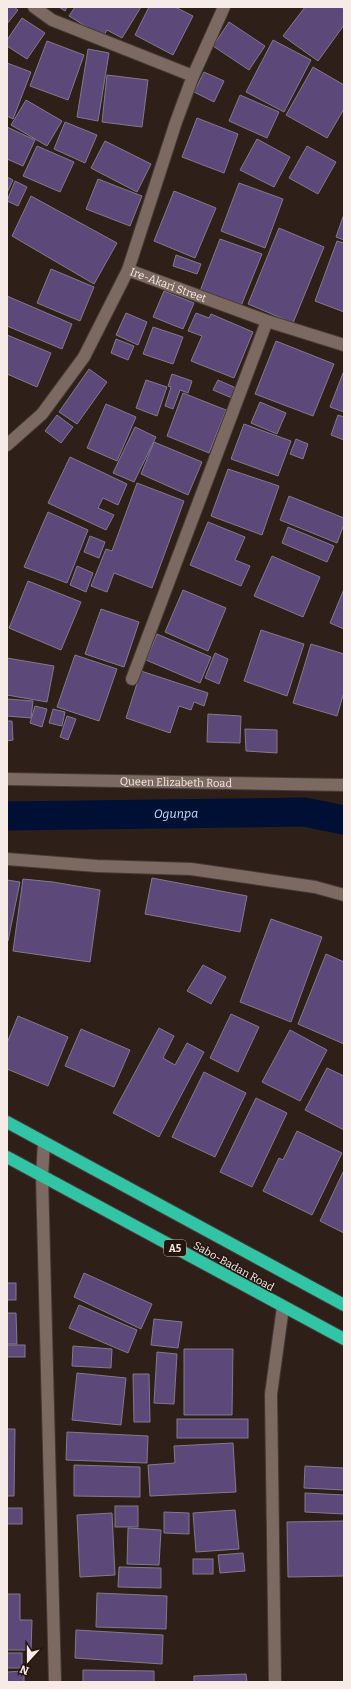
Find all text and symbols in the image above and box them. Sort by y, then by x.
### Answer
street label: Ire-Akari Street [128,265,208,305]
street label: Queen Elizabeth Road [120,775,233,790]
water label: Ogunpa [154,806,198,821]
street label: Sabo-Badan Road [191,1239,277,1294]
road number: A5 [164,1240,186,1256]
north arrow [8,1641,48,1681]
text: N [18,1662,31,1677]

